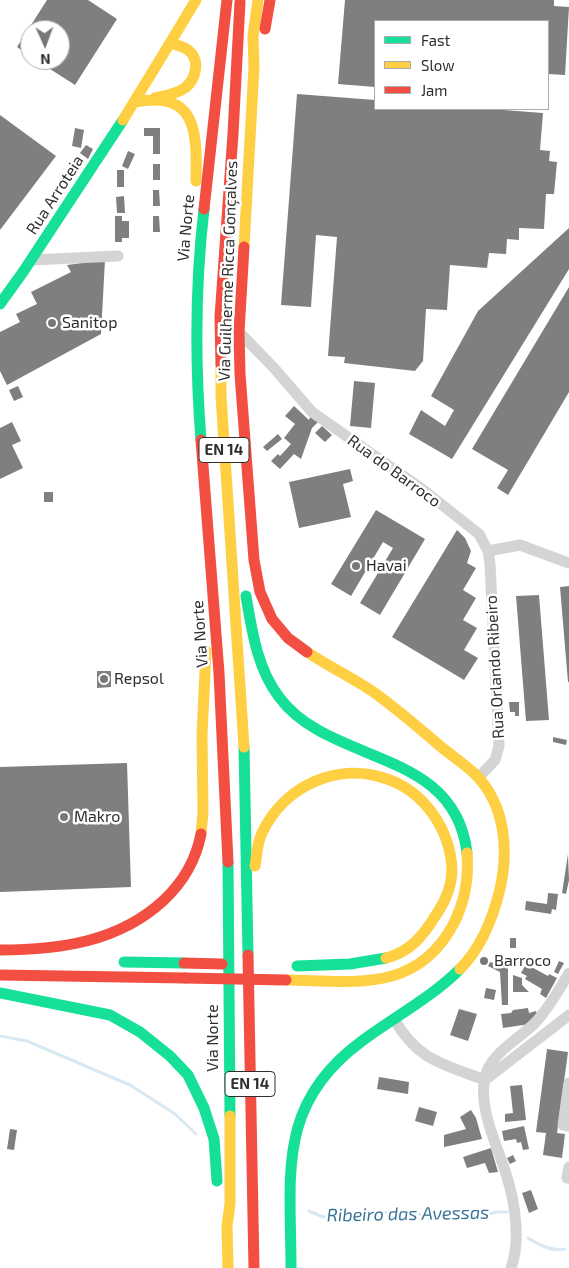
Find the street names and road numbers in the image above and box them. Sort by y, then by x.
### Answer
street label: Rua Arroteia [22,152,88,238]
street label: Via Guilherme Ricca Gonçalves [215,160,241,382]
street label: Via Norte [173,194,199,262]
street label: Rua do Barroco [344,431,444,511]
road number: EN 14 [199,438,249,462]
street label: Rua Orlando Ribeiro [482,595,508,739]
street label: Via Norte [188,600,212,668]
street label: Via Norte [203,1004,223,1072]
road number: EN 14 [225,1072,275,1096]

